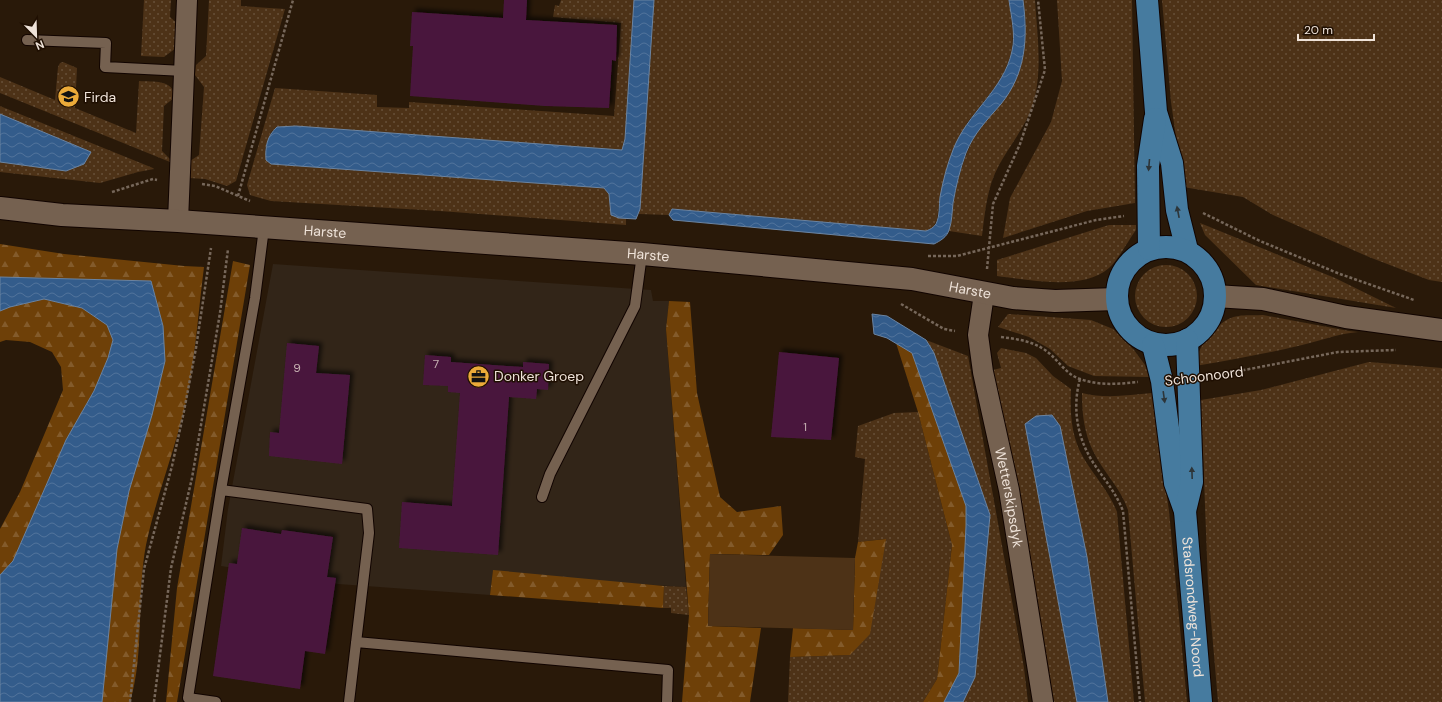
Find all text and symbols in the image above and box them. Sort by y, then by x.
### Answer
north arrow [16,16,56,56]
scale bar [1298,16,1374,42]
text: 20 m [1304,22,1333,38]
text: N [33,37,46,53]
school or university icon: Firda [56,84,82,110]
place label: Firda [84,88,116,106]
one-way arrow [1145,159,1152,171]
one-way arrow [1174,206,1180,218]
street label: Harste [303,221,347,242]
street label: Harste [627,244,670,265]
street label: Harste [948,277,993,303]
house number: 7 [433,356,439,372]
house number: 9 [293,360,301,376]
street label: Schoonoord [1164,362,1244,390]
office icon: Donker Groep [465,363,491,389]
place label: Donker Groep [494,367,584,385]
one-way arrow [1161,391,1167,403]
house number: 1 [803,419,807,435]
street label: Wetterskipsdyk [991,446,1027,549]
one-way arrow [1188,467,1195,479]
street label: Stadsrondweg-Noord [1178,536,1208,678]

